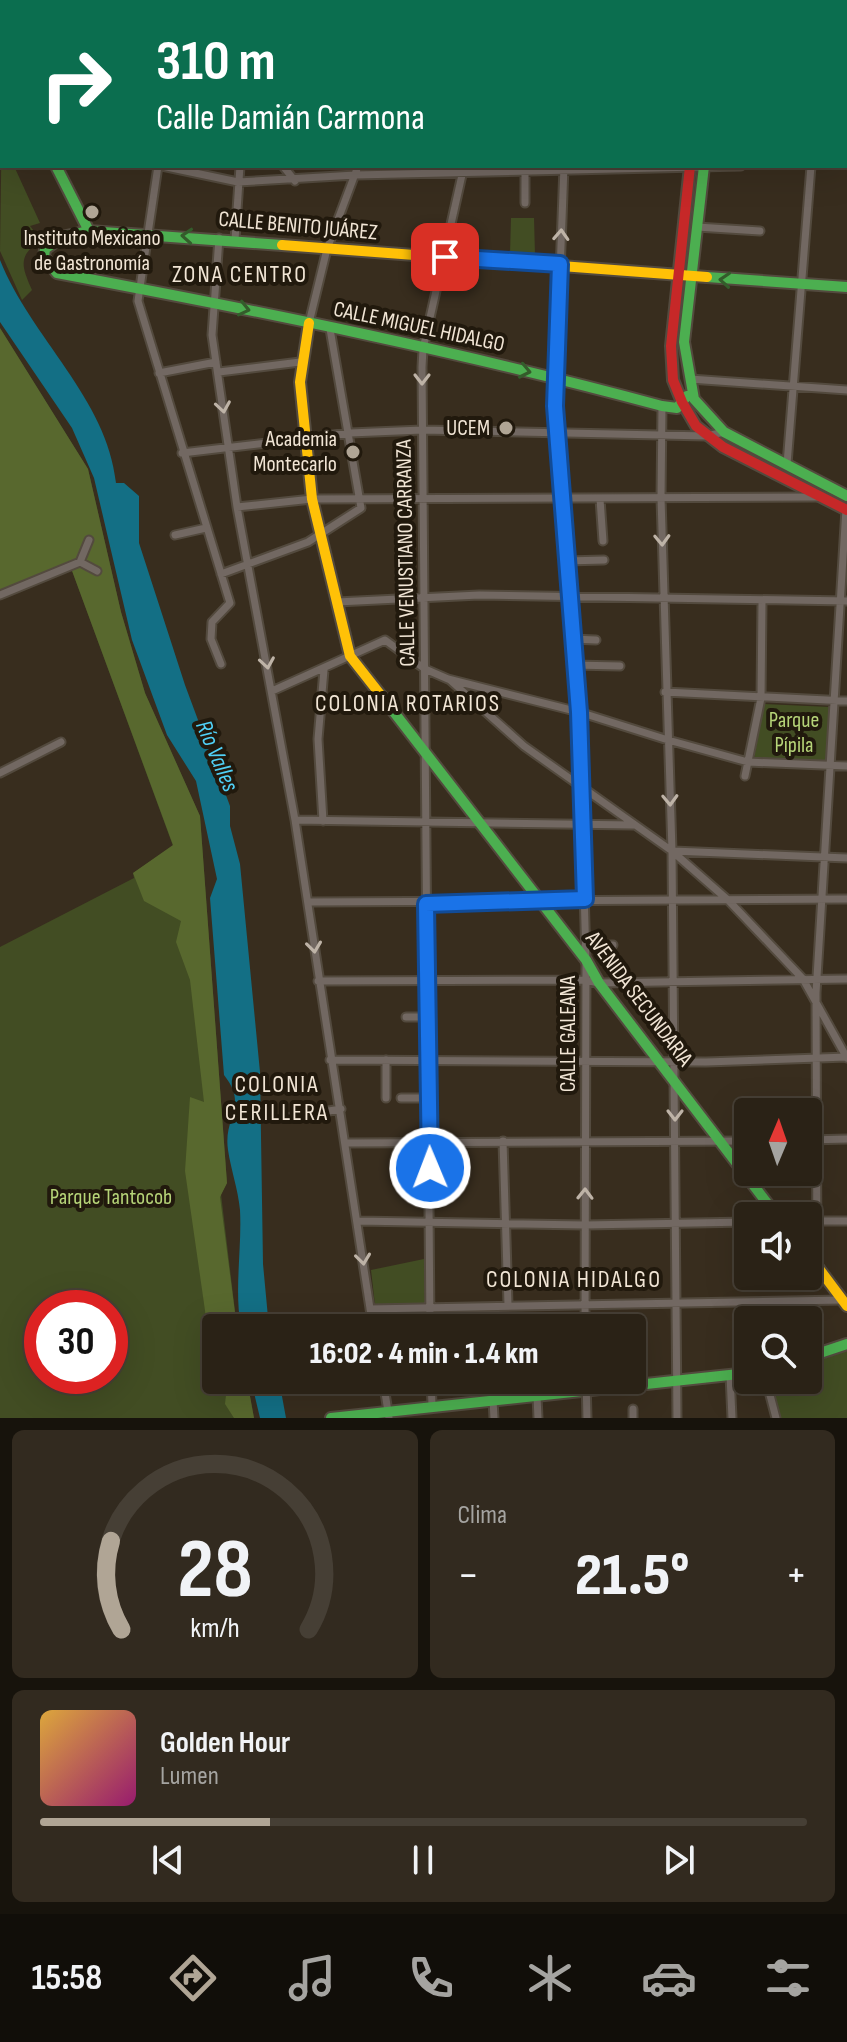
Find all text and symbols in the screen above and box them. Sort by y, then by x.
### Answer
text: 310 m [156,29,276,96]
icon: right [24,32,128,136]
text: Calle Damián Carmona [156,97,425,140]
marker: Instituto Mexicano de Gastronomía [83,203,101,221]
street label: CALLE BENITO JUÁREZ [217,206,379,246]
pin [411,223,479,291]
place label: Instituto Mexicano de Gastronomía [23,225,161,277]
one-way arrow [180,228,193,245]
one-way arrow [553,228,570,241]
icon: arrive [423,235,467,279]
district label: ZONA CENTRO [172,260,308,289]
one-way arrow [718,272,731,289]
street label: CALLE MIGUEL HIDALGO [331,296,507,358]
one-way arrow [236,300,250,317]
one-way arrow [518,361,532,378]
one-way arrow [413,373,431,386]
one-way arrow [214,400,231,413]
place label: UCEM [446,415,490,442]
marker: UCEM [497,419,515,437]
place label: Academia Montecarlo [253,426,337,478]
street label: CALLE VENUSTIANO CARRANZA [391,439,421,667]
marker: Academia Montecarlo [344,443,362,461]
one-way arrow [653,534,671,547]
one-way arrow [258,656,275,669]
district label: COLONIA ROTARIOS [315,689,501,718]
park label: Parque Pípila [769,707,819,759]
water label: Río Valles [189,716,245,797]
one-way arrow [661,794,678,807]
street label: AVENIDA SECUNDARIA [579,925,699,1072]
one-way arrow [305,940,322,954]
street label: CALLE GALEANA [555,975,582,1092]
district label: COLONIA CERILLERA [225,1070,329,1127]
north arrow [734,1098,822,1186]
map controls [734,1098,822,1394]
one-way arrow [666,1109,684,1122]
position arrow [388,1126,472,1210]
park label: Parque Tantocob [50,1184,172,1211]
one-way arrow [577,1187,594,1200]
button: sound [734,1202,822,1290]
one-way arrow [355,1253,372,1266]
district label: COLONIA HIDALGO [486,1265,662,1294]
speed limit sign: 30 [24,1290,128,1394]
button: search [734,1306,822,1394]
text: 16:02 · 4 min · 1.4 km [310,1336,538,1372]
text: Clima [458,1500,507,1531]
text: 28 [177,1521,253,1621]
text: 21.5° [575,1540,689,1612]
text: − [458,1549,479,1602]
text: + [785,1549,807,1602]
text: km/h [190,1611,239,1646]
text: Golden Hour [160,1725,290,1761]
text: Lumen [160,1761,219,1792]
icon: previous [146,1838,190,1882]
icon: pause [401,1838,445,1882]
icon: next [657,1838,701,1882]
icon: directions [165,1950,221,2006]
icon: music [284,1950,340,2006]
icon: phone [403,1950,459,2006]
icon: climate [522,1950,578,2006]
icon: car [641,1950,697,2006]
icon: filters [760,1950,816,2006]
text: 15:58 [31,1957,102,2000]

